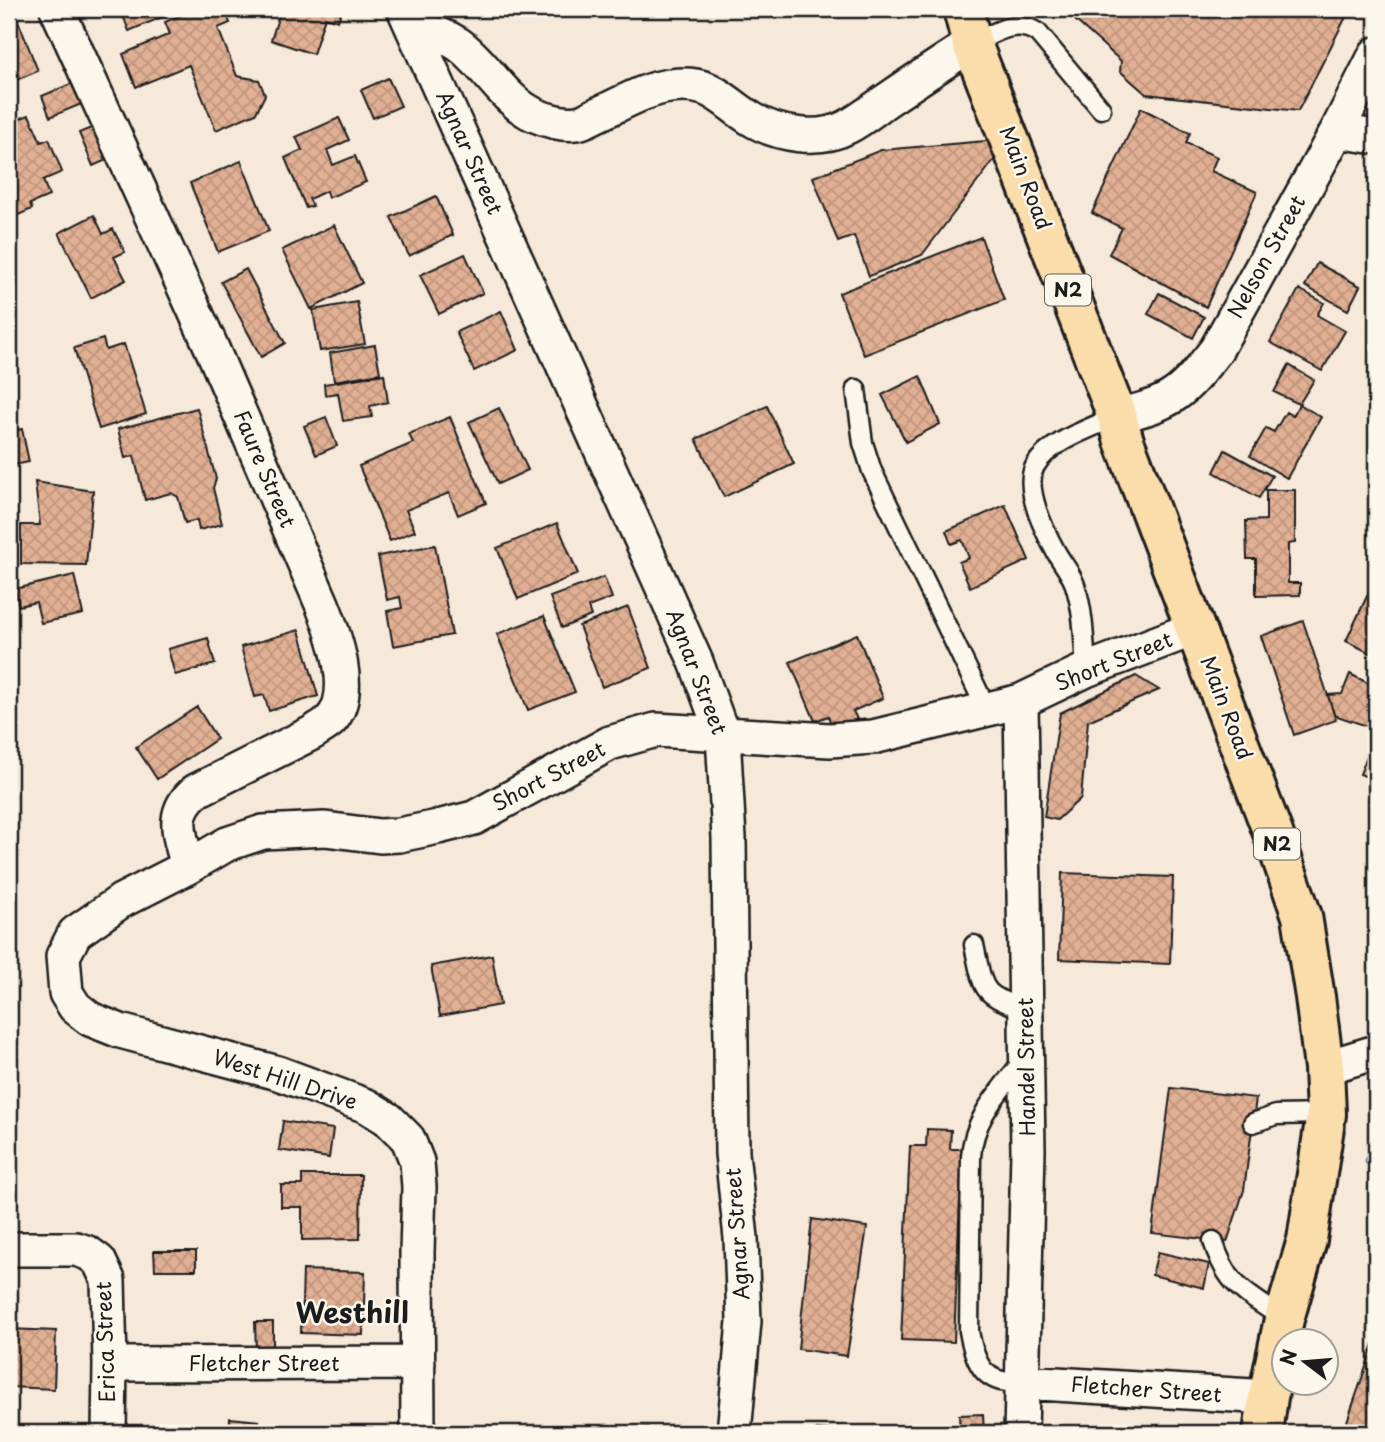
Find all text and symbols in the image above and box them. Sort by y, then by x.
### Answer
street label: Agnar Street [429,85,512,219]
street label: Main Road [992,121,1061,234]
street label: Nelson Street [1218,189,1312,323]
road number: N2 [1045,274,1091,306]
street label: Faure Street [227,404,305,532]
street label: Agnar Street [659,604,737,739]
street label: Short Street [1050,622,1177,698]
street label: Main Road [1193,651,1262,764]
street label: Short Street [486,732,610,819]
road number: N2 [1254,828,1300,860]
street label: Handel Street [1008,997,1042,1137]
street label: West Hill Drive [209,1040,362,1116]
street label: Agnar Street [715,1167,757,1301]
street label: Erica Street [86,1281,122,1403]
district label: Westhill [295,1290,409,1333]
north arrow [1270,1326,1340,1396]
street label: Fletcher Street [188,1346,340,1378]
text: N [1272,1346,1303,1368]
street label: Fletcher Street [1070,1367,1223,1409]

